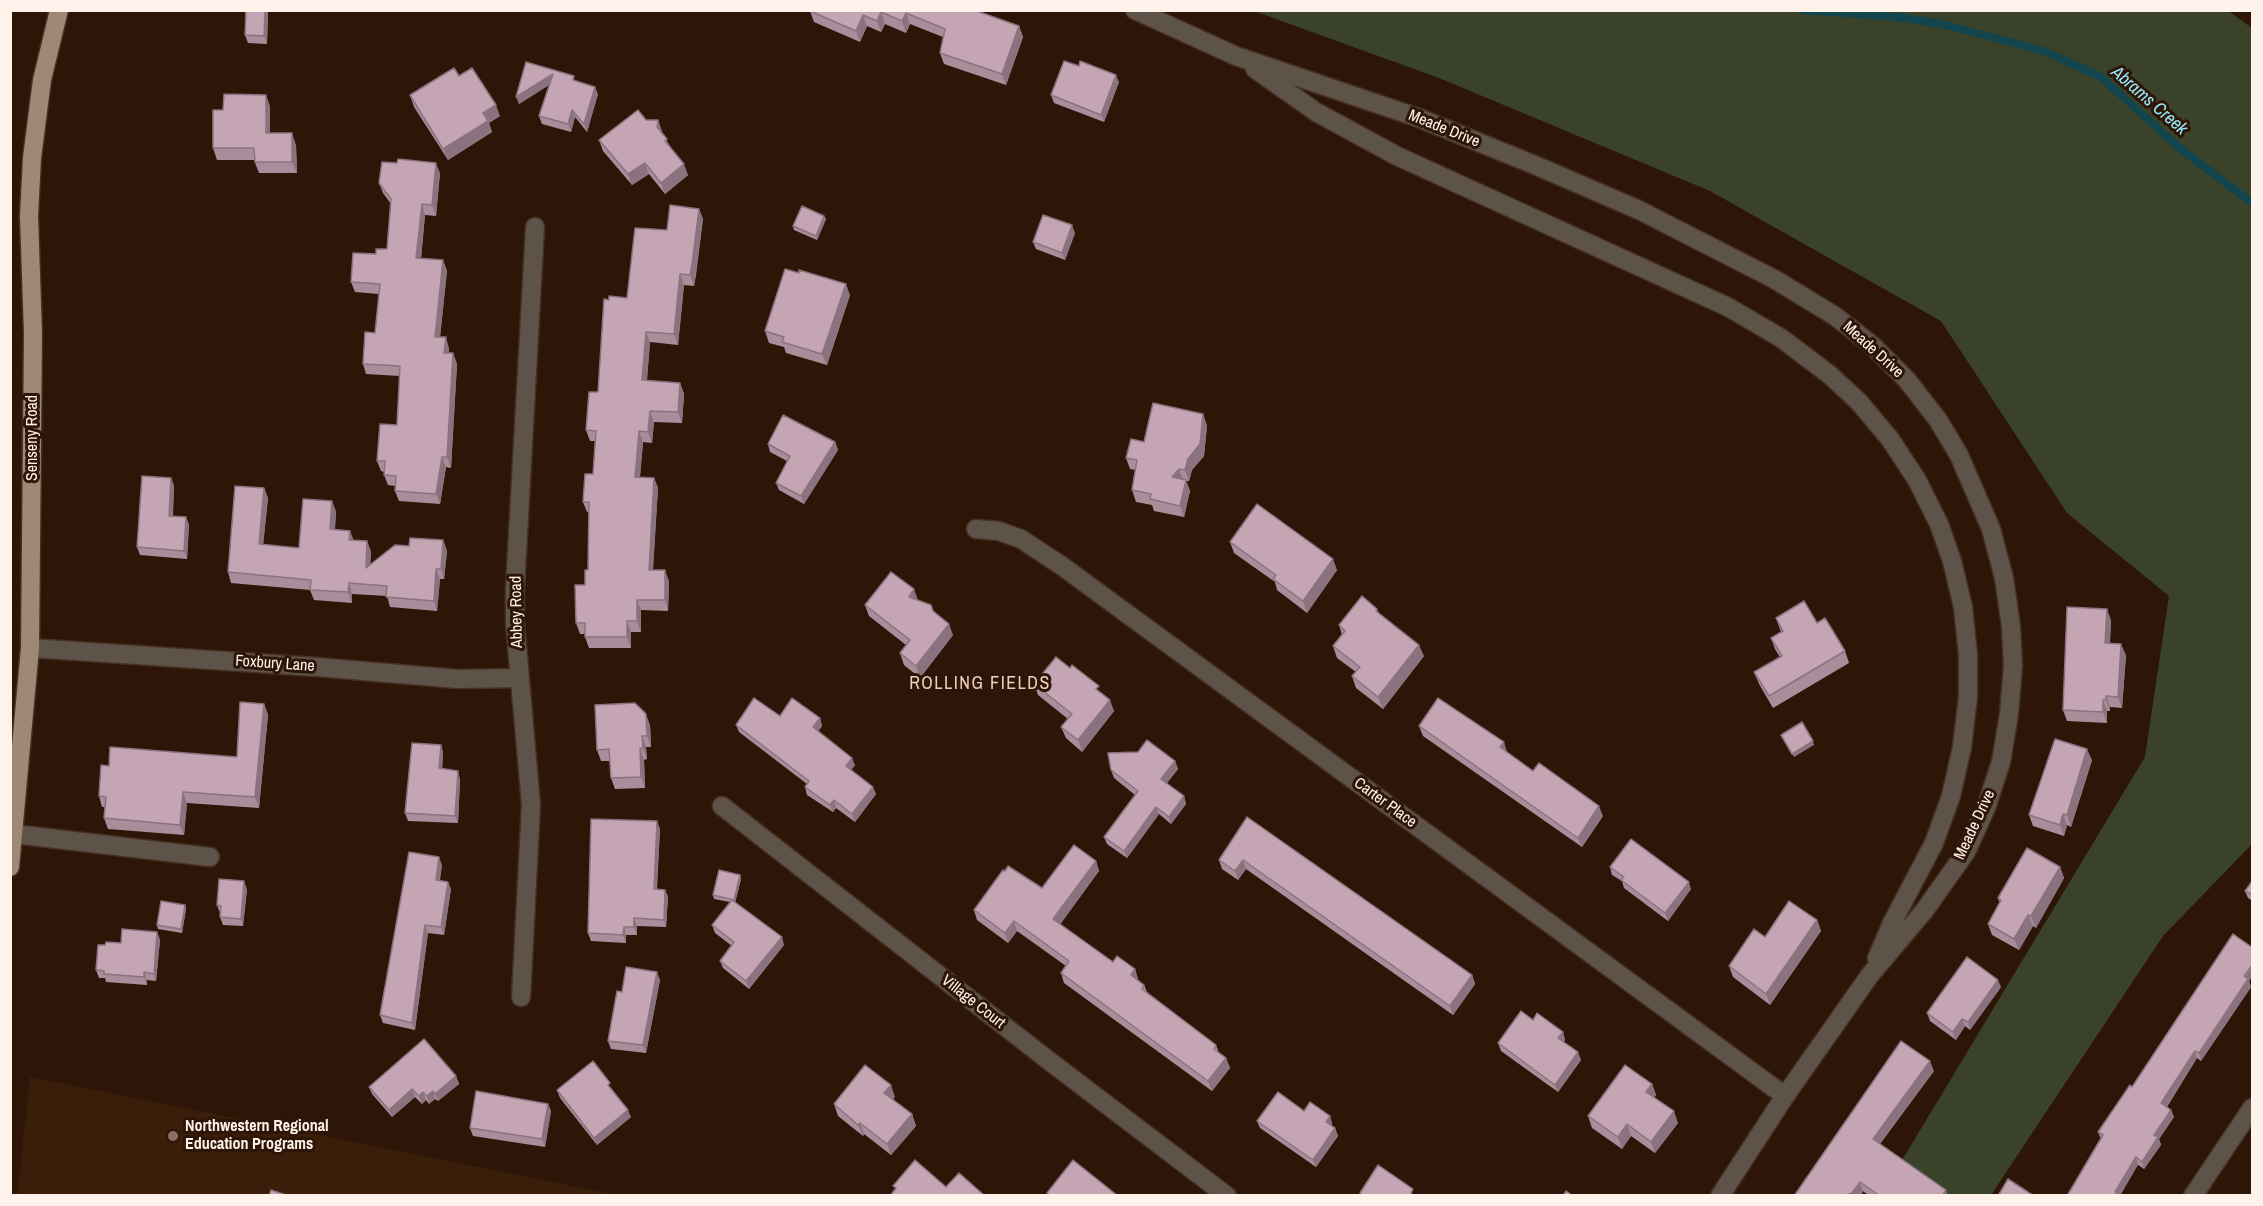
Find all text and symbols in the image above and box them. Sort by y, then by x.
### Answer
water label: Abrams Creek [2106,62,2192,140]
street label: Meade Drive [1406,106,1482,152]
street label: Meade Drive [1839,318,1907,382]
street label: Senseny Road [23,395,43,481]
street label: Abbey Road [507,576,527,648]
street label: Foxbury Lane [235,652,315,676]
district label: ROLLING FIELDS [909,673,1051,695]
street label: Carter Place [1350,774,1420,832]
street label: Meade Drive [1950,787,2000,863]
street label: Village Court [937,971,1009,1033]
place label: Northwestern Regional Education Programs [185,1117,329,1155]
marker: Northwestern Regional Education Programs [166,1129,180,1143]

